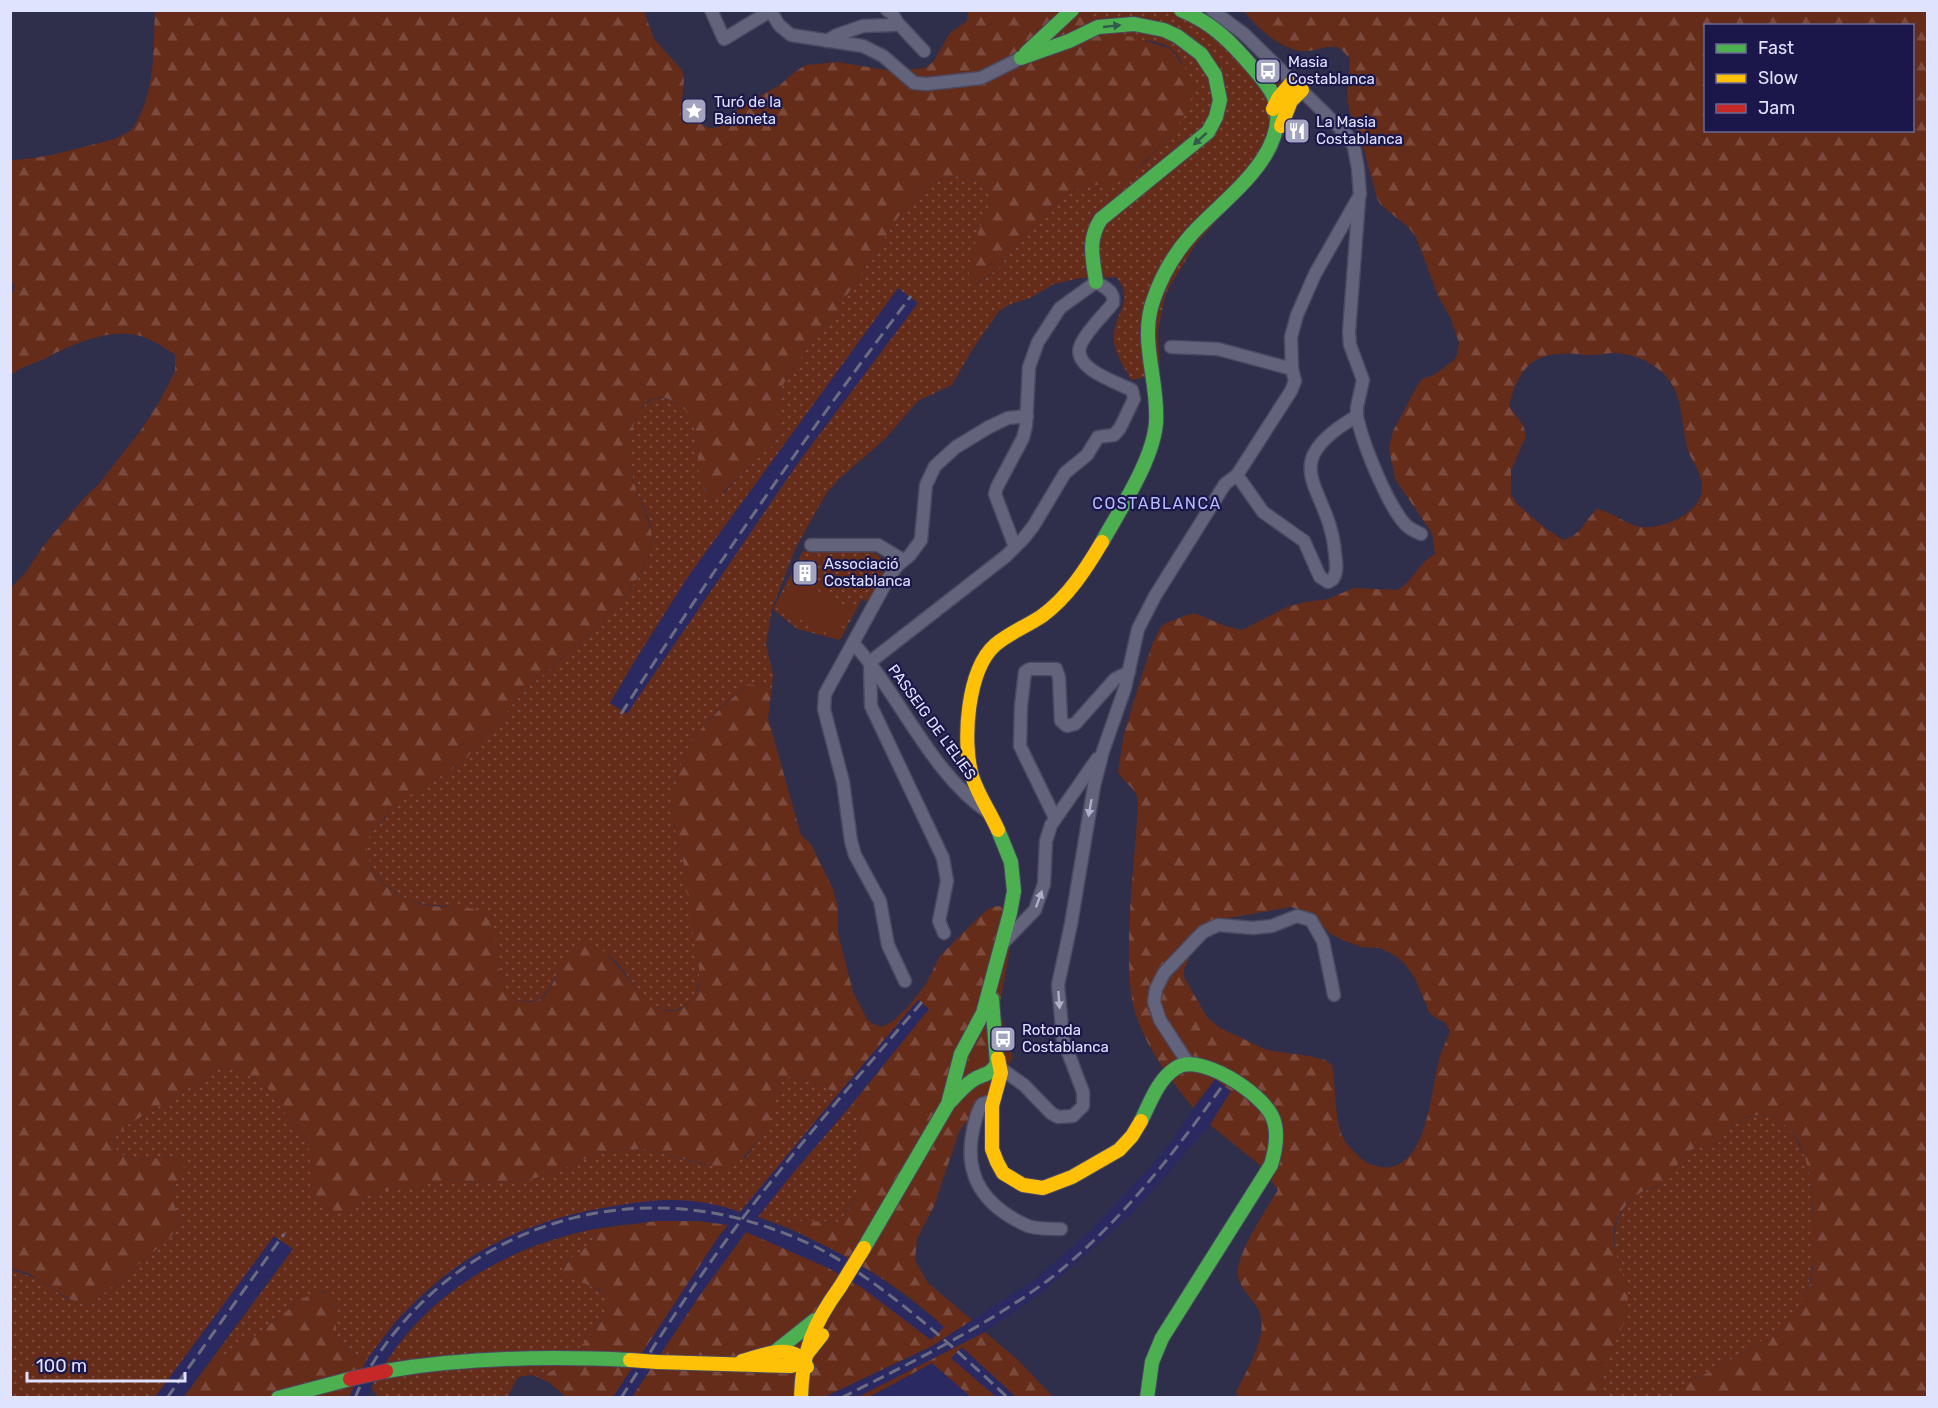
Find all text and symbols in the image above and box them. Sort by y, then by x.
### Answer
one-way arrow [1102,21,1121,31]
legend [1704,24,1914,132]
text: Fast [1758,37,1794,59]
place label: Masia Costablanca [1288,53,1375,88]
bus stop icon: Masia Costablanca [1253,56,1283,86]
text: Slow [1758,67,1798,89]
place label: Turó de la Baioneta [714,93,781,128]
place icon: Turó de la Baioneta [679,96,709,126]
text: Jam [1758,97,1795,119]
place label: La Masia Costablanca [1316,113,1403,148]
restaurant icon: La Masia Costablanca [1282,116,1312,146]
one-way arrow [1193,132,1208,145]
district label: COSTABLANCA [1092,494,1222,513]
place label: Associació Costablanca [824,555,911,590]
building icon: Associació Costablanca [790,558,820,588]
street label: PASSEIG DE L'ELIES [884,661,980,783]
one-way arrow [1085,798,1094,817]
one-way arrow [1035,890,1044,908]
one-way arrow [1054,990,1064,1009]
place label: Rotonda Costablanca [1022,1021,1109,1056]
bus stop icon: Rotonda Costablanca [988,1024,1018,1054]
scale bar [27,1345,184,1383]
text: 100 m [36,1355,87,1377]

